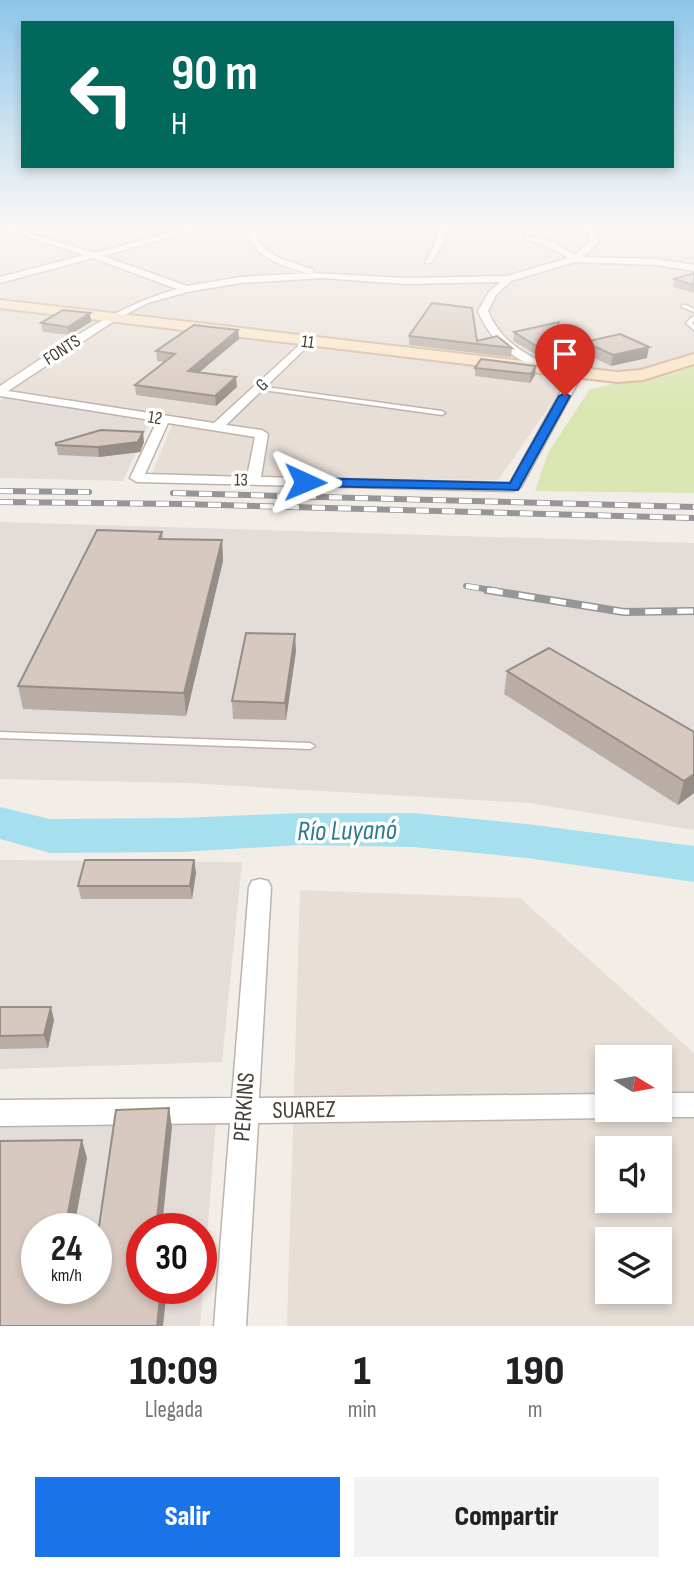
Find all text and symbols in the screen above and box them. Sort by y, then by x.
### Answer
text: 90 m [171,45,258,104]
icon: left [56,49,147,140]
text: H [171,105,187,144]
pin [535,324,595,396]
street label: FONTS [40,330,85,370]
street label: 11 [300,331,316,353]
icon: arrive [546,335,584,373]
street label: G [252,374,272,396]
street label: 12 [146,407,164,429]
position arrow [268,445,342,519]
street label: 13 [234,469,248,491]
water label: Río Luyanó [297,814,398,848]
north arrow [595,1045,672,1122]
map controls [595,1045,672,1304]
street label: PERKINS [227,1071,261,1143]
street label: SUAREZ [272,1095,336,1125]
button: sound [595,1136,672,1213]
speed limit sign: 30 [126,1213,217,1304]
button: layers [595,1227,672,1304]
text: 24 [51,1228,82,1271]
text: km/h [51,1265,82,1286]
text: 10:09 [130,1346,218,1397]
text: 1 [353,1346,371,1397]
text: 190 [506,1346,564,1397]
text: Llegada [145,1396,203,1424]
text: min [348,1396,377,1424]
text: m [528,1396,543,1424]
button: Salir [35,1477,340,1557]
button: Compartir [354,1477,659,1557]

